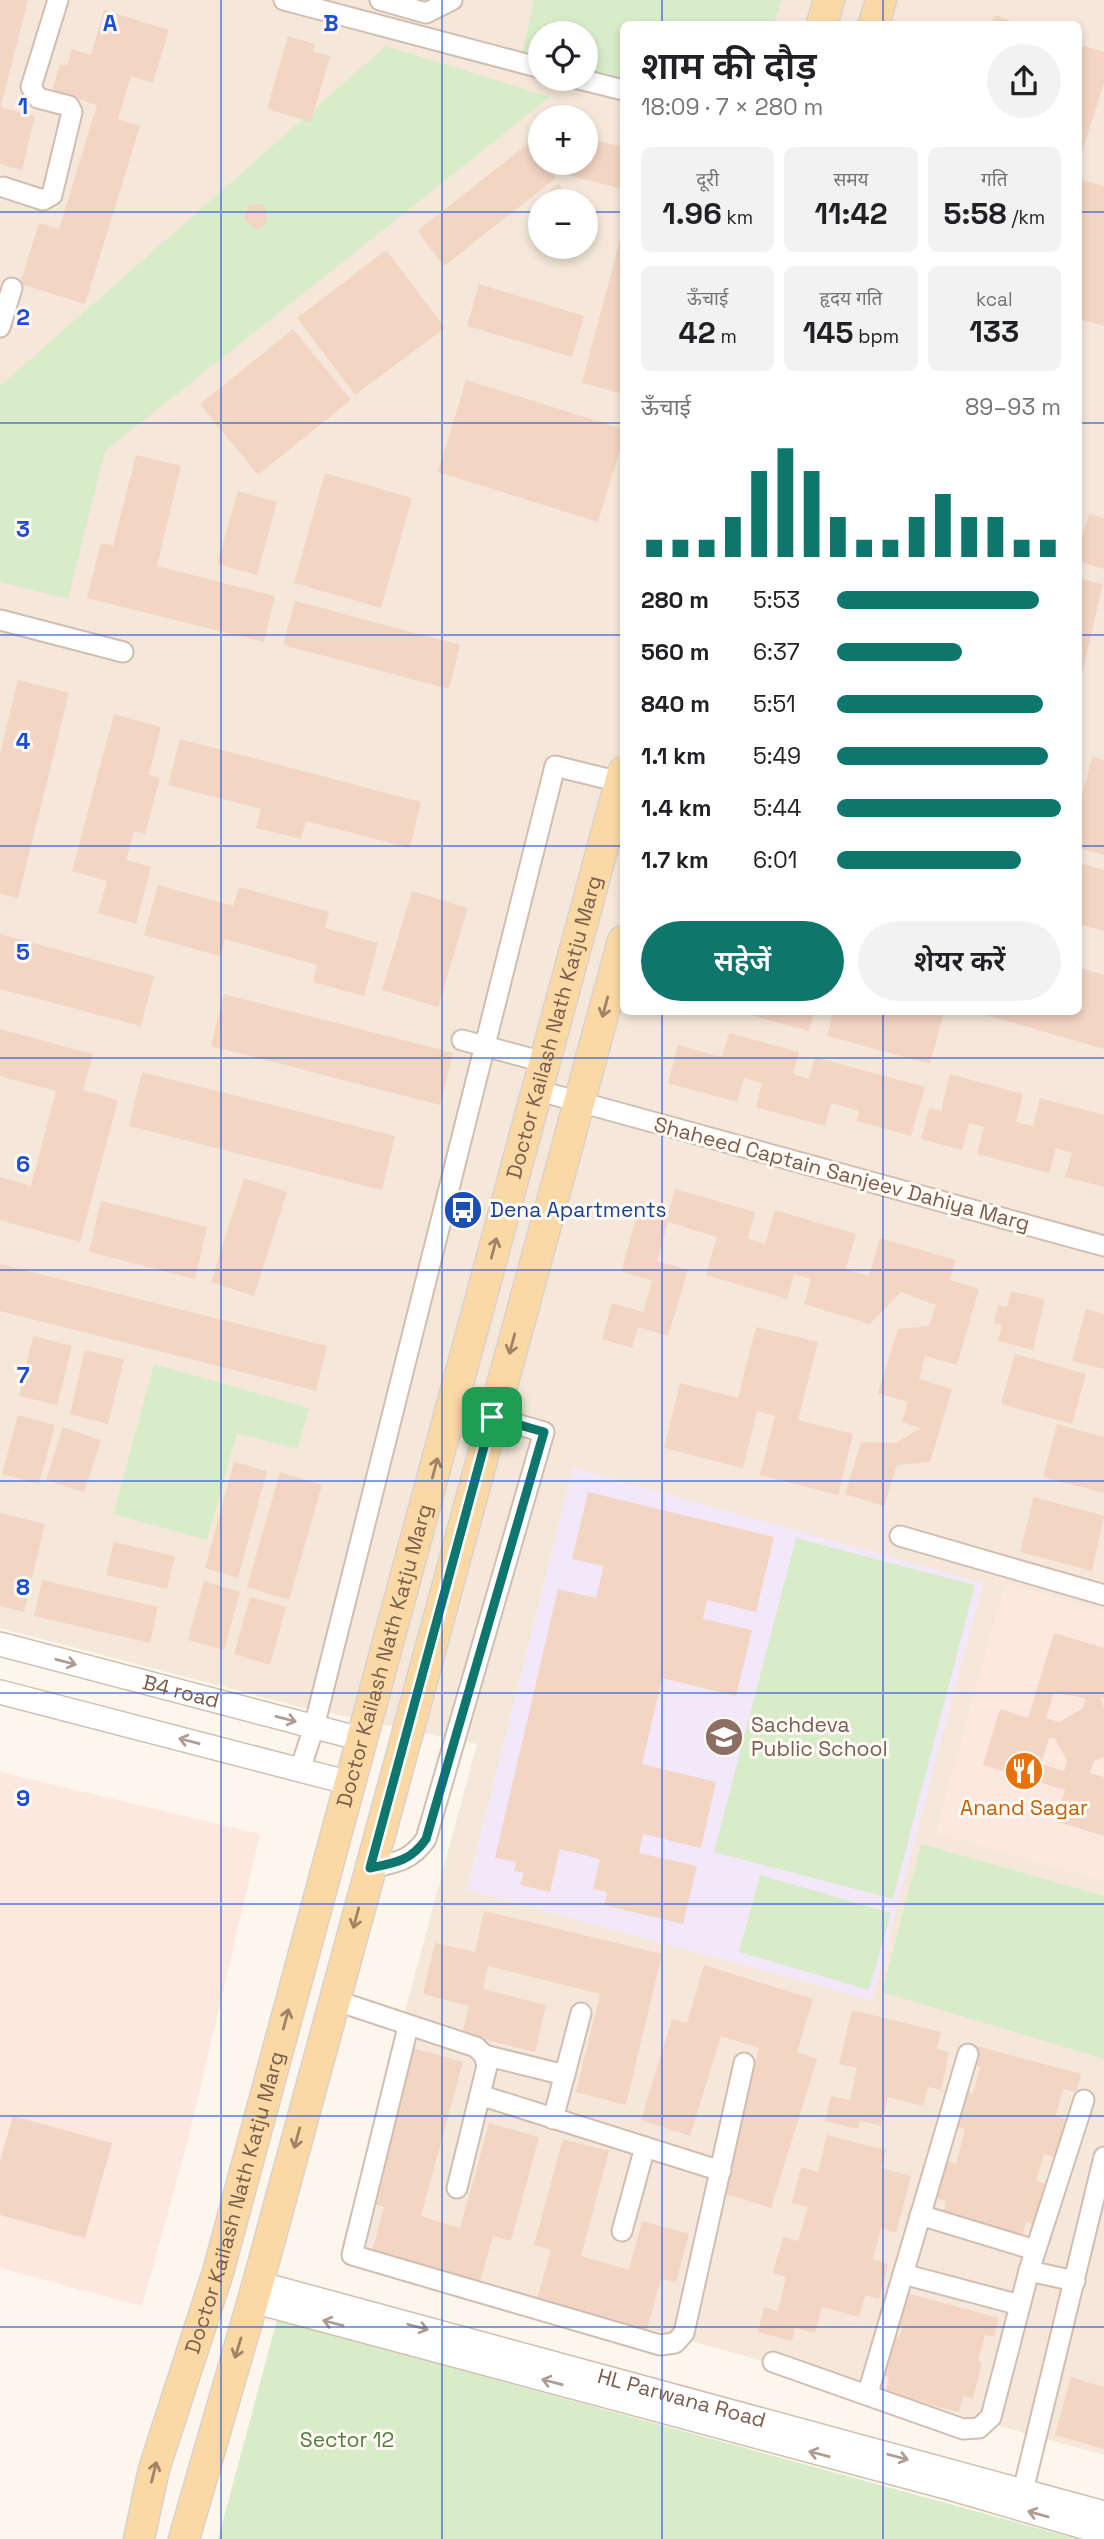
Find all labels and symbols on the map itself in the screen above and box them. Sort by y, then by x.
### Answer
text: A [103,8,118,38]
text: B [323,8,339,38]
text: 1 [18,91,28,121]
text: 2 [16,302,30,332]
text: 3 [16,514,30,544]
text: 4 [16,726,31,756]
street label: Doctor Kailash Nath Katju Marg [500,872,607,1182]
text: 5 [16,937,30,967]
one-way arrow [598,995,611,1018]
street label: Shaheed Captain Sanjeev Dahiya Marg [651,1110,1033,1237]
text: 6 [16,1149,30,1179]
bus stop icon: Dena Apartments [442,1189,484,1231]
place label: Dena Apartments [490,1196,667,1223]
one-way arrow [488,1238,501,1260]
one-way arrow [505,1333,518,1355]
text: 7 [17,1360,30,1390]
pin [462,1387,522,1447]
one-way arrow [429,1457,442,1479]
street label: Doctor Kailash Nath Katju Marg [330,1501,438,1810]
text: 8 [16,1572,30,1602]
one-way arrow [54,1656,77,1669]
street label: B4 road [140,1668,222,1714]
place label: Sachdeva Public School [751,1711,888,1762]
one-way arrow [275,1714,297,1727]
school or university icon: Sachdeva Public School [703,1716,745,1758]
one-way arrow [178,1733,200,1746]
restaurant icon: Anand Sagar [1003,1750,1045,1792]
text: 9 [16,1783,30,1813]
place label: Anand Sagar [960,1794,1088,1821]
one-way arrow [349,1907,362,1929]
one-way arrow [280,2008,293,2031]
street label: Doctor Kailash Nath Katju Marg [178,2048,290,2357]
one-way arrow [290,2126,303,2149]
one-way arrow [322,2316,344,2329]
one-way arrow [407,2321,429,2334]
one-way arrow [231,2337,244,2359]
street label: HL Parwana Road [595,2362,769,2433]
one-way arrow [541,2375,564,2388]
park label: Sector 12 [300,2426,394,2453]
one-way arrow [808,2447,830,2460]
one-way arrow [886,2451,909,2464]
one-way arrow [148,2462,161,2484]
one-way arrow [1028,2507,1050,2520]

